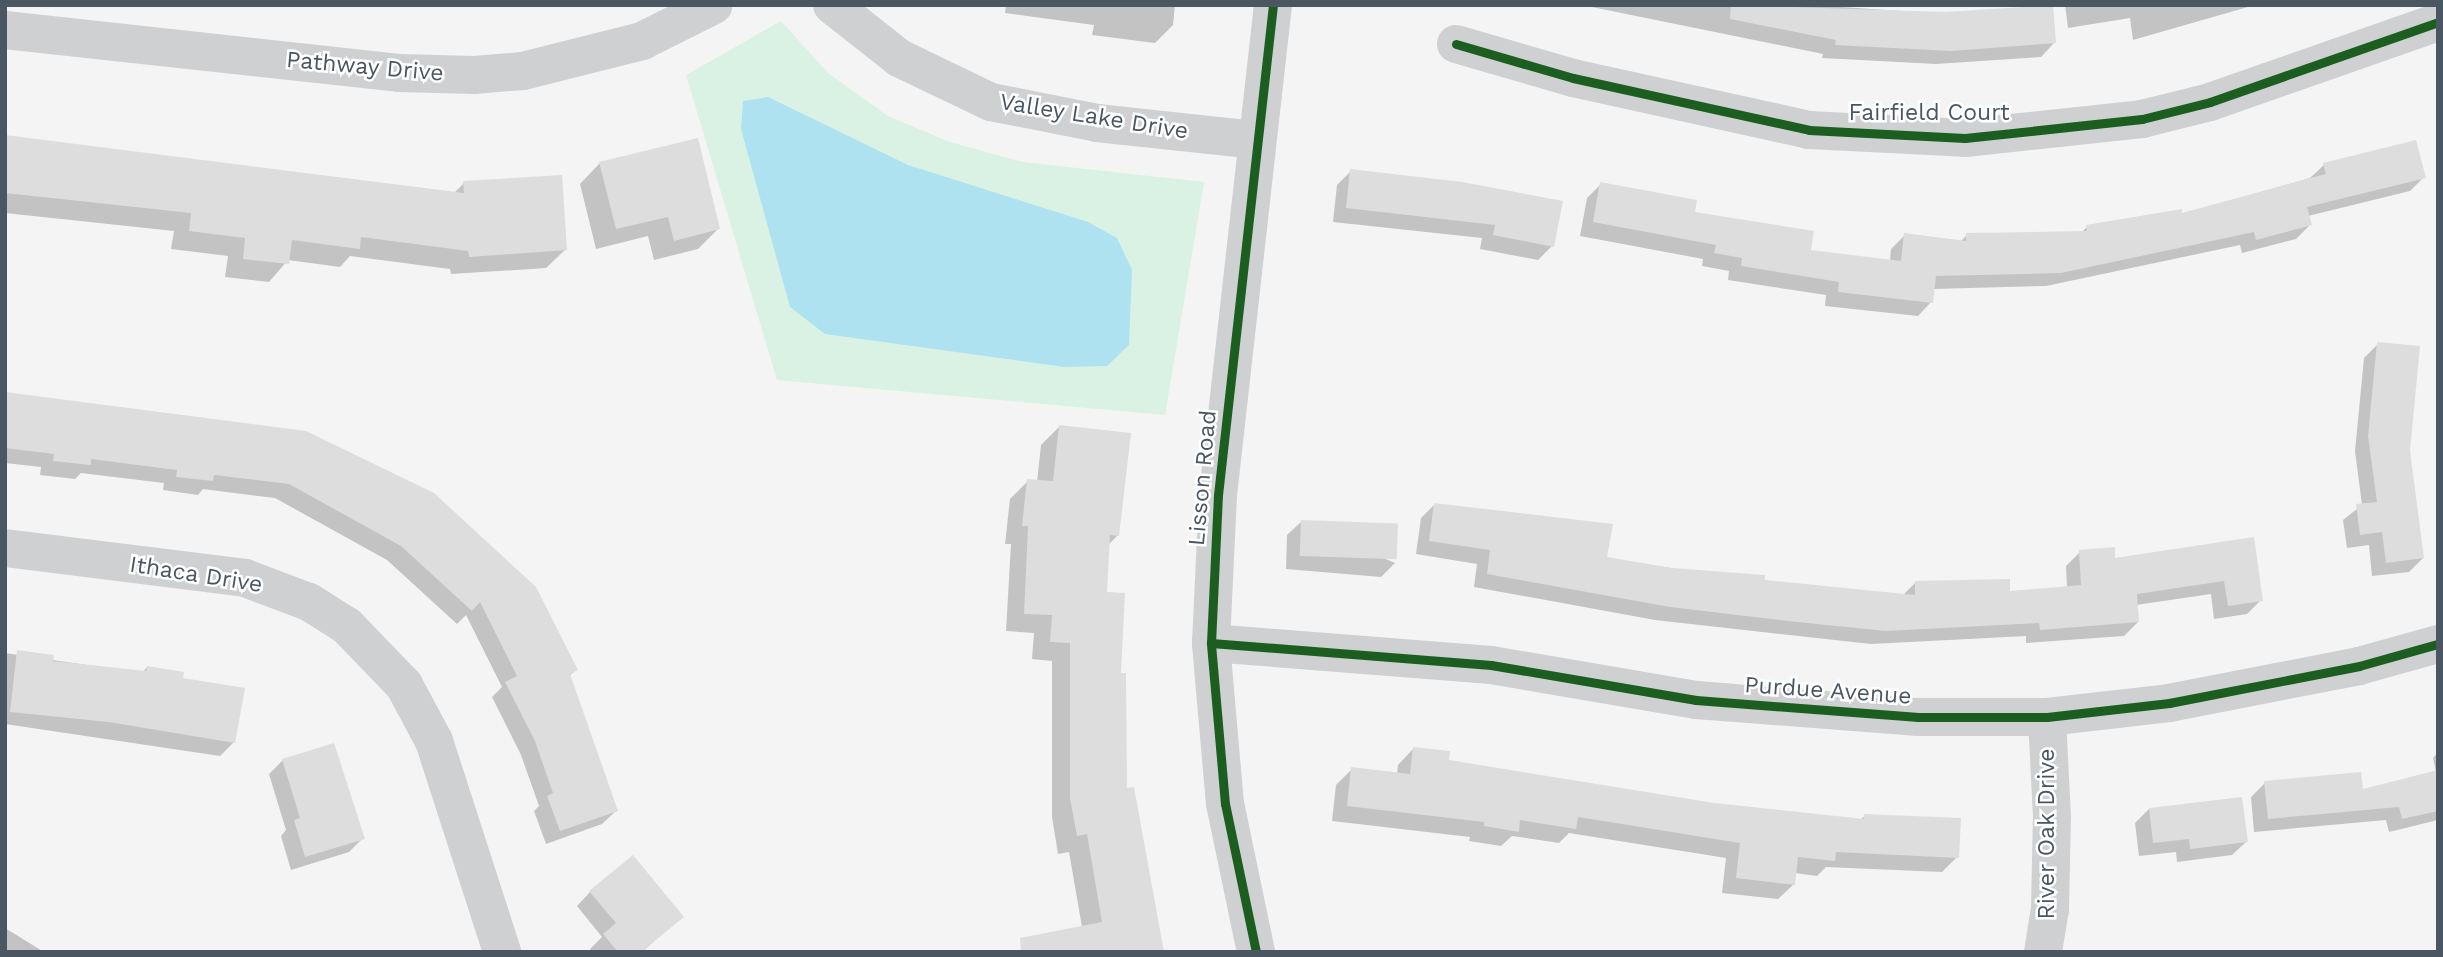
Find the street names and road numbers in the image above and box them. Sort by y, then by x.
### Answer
street label: Pathway Drive [285,46,445,88]
street label: Valley Lake Drive [998,88,1190,146]
street label: Fairfield Court [1848,99,2010,127]
street label: Lisson Road [1183,409,1223,547]
street label: Ithaca Drive [127,551,265,599]
street label: Purdue Avenue [1743,671,1913,711]
street label: River Oak Drive [2033,748,2061,920]

